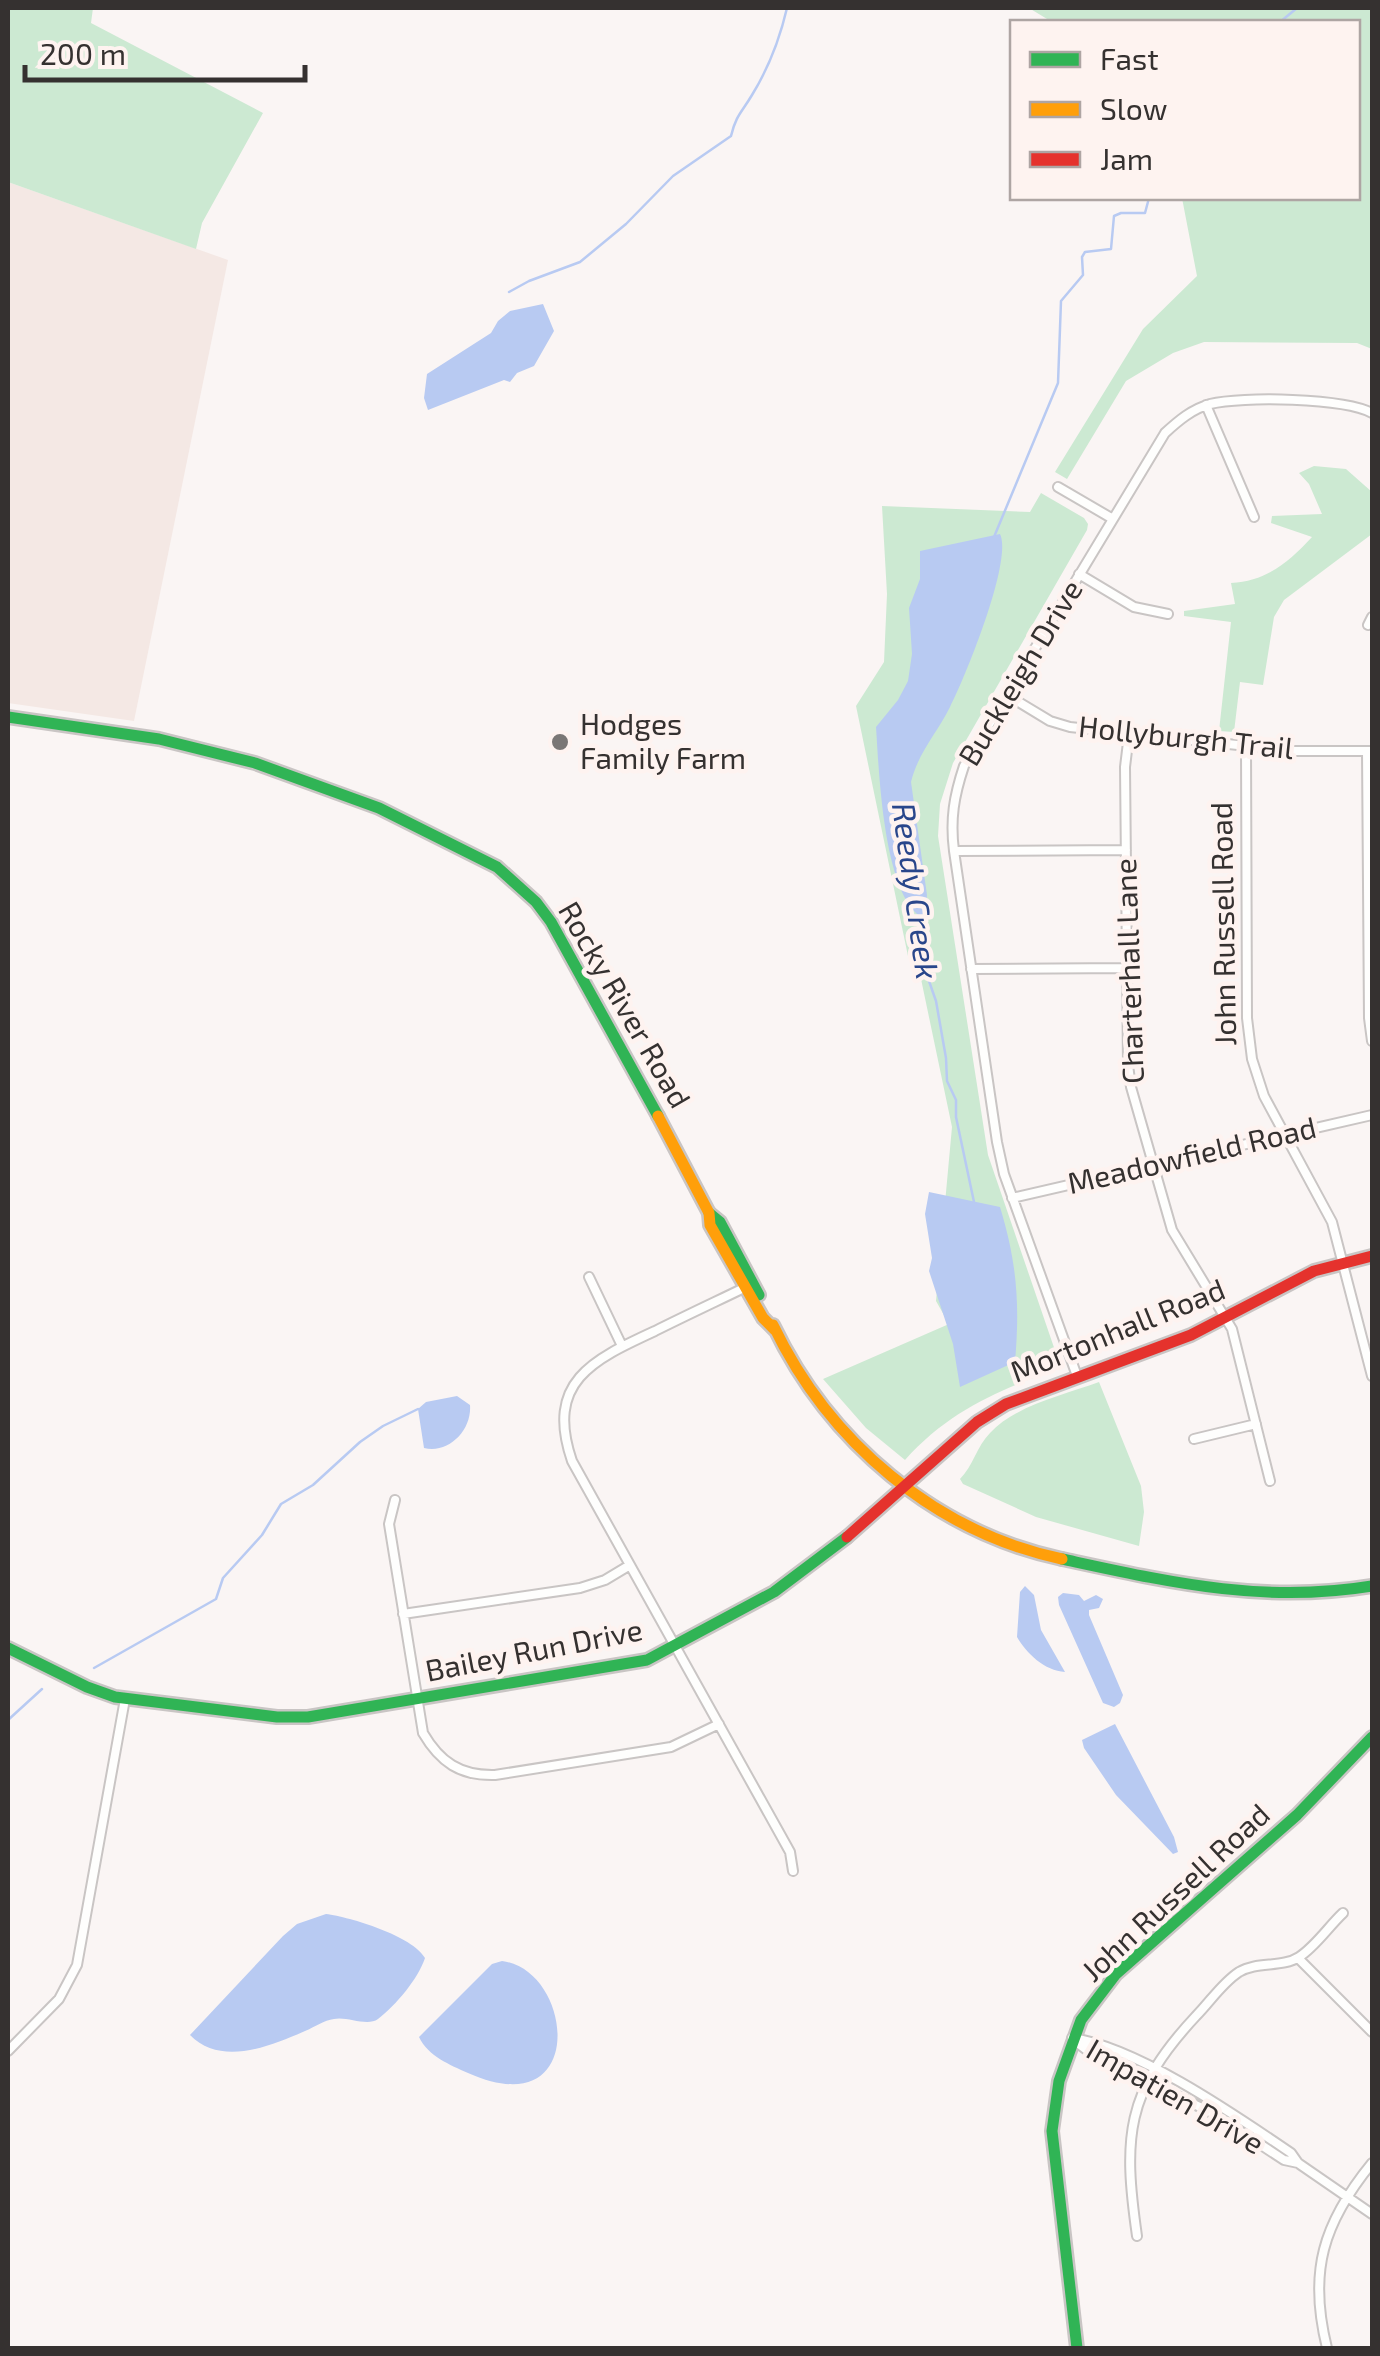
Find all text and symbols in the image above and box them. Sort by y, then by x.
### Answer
scale bar [25,20,305,82]
legend [1010,20,1360,200]
text: 200 m [40,35,126,71]
text: Fast [1100,40,1159,76]
text: Slow [1100,90,1167,126]
text: Jam [1100,140,1153,176]
street label: Buckleigh Drive [950,573,1089,771]
place label: Hodges Family Farm [580,705,746,775]
street label: Hollyburgh Trail [1077,707,1296,765]
marker: Hodges Family Farm [549,731,571,753]
water label: Reedy Creek [885,800,948,982]
street label: John Russell Road [1202,802,1242,1046]
street label: Charterhall Lane [1106,858,1150,1084]
street label: Rocky River Road [552,894,699,1114]
street label: Meadowfield Road [1064,1108,1319,1200]
street label: Mortonhall Road [1005,1270,1230,1389]
street label: Bailey Run Drive [422,1610,645,1688]
street label: John Russell Road [1073,1795,1276,1988]
street label: Impatien Drive [1081,2030,1271,2160]

